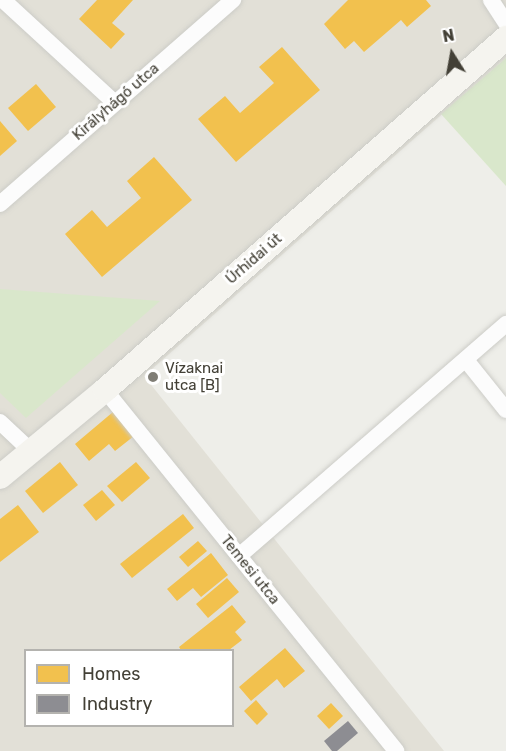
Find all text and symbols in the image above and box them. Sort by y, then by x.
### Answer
north arrow [422,24,482,84]
text: N [441,25,456,46]
street label: Királyhágó utca [69,60,163,144]
street label: Úrhidai út [222,230,286,288]
place label: Vízaknai utca [B] [165,359,223,394]
marker: Vízaknai utca [B] [146,370,160,384]
street label: Temesi utca [217,532,283,608]
legend [24,649,234,727]
text: Homes [82,663,140,685]
text: Industry [82,693,152,715]

